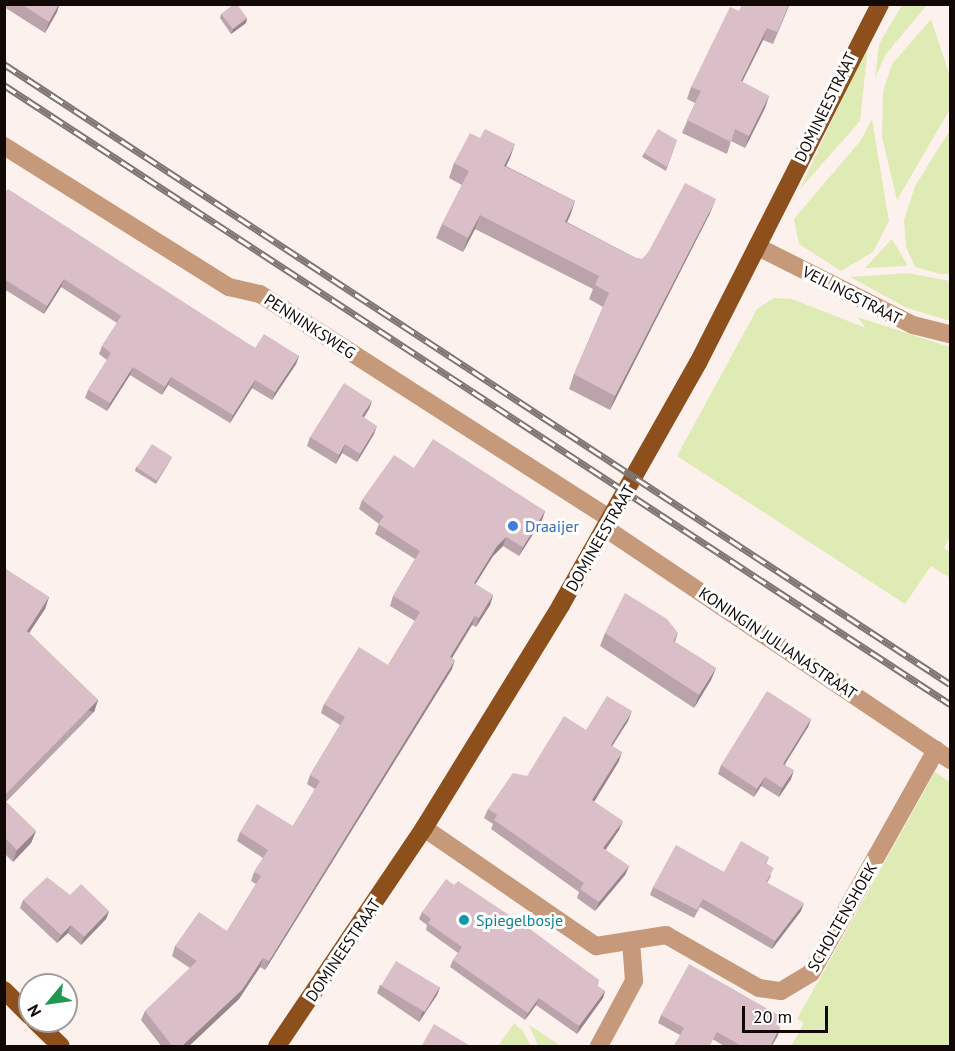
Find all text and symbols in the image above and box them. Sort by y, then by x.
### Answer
street label: DOMINEESTRAAT [790,49,860,165]
street label: VEILINGSTRAAT [799,262,905,328]
street label: PENNINKSWEG [261,290,359,362]
street label: DOMINEESTRAAT [562,481,638,595]
place label: Draaijer [525,516,579,536]
marker: Draaijer [506,519,520,533]
street label: KONINGIN JULIANASTRAAT [695,583,861,703]
street label: SCHOLTENSHOEK [803,859,881,975]
street label: DOMINEESTRAAT [302,895,384,1005]
place label: Spiegelbosje [476,910,563,930]
marker: Spiegelbosje [457,913,471,927]
north arrow [18,973,78,1033]
scale bar [745,994,830,1032]
text: N [23,1001,45,1020]
text: 20 m [753,1005,792,1028]

